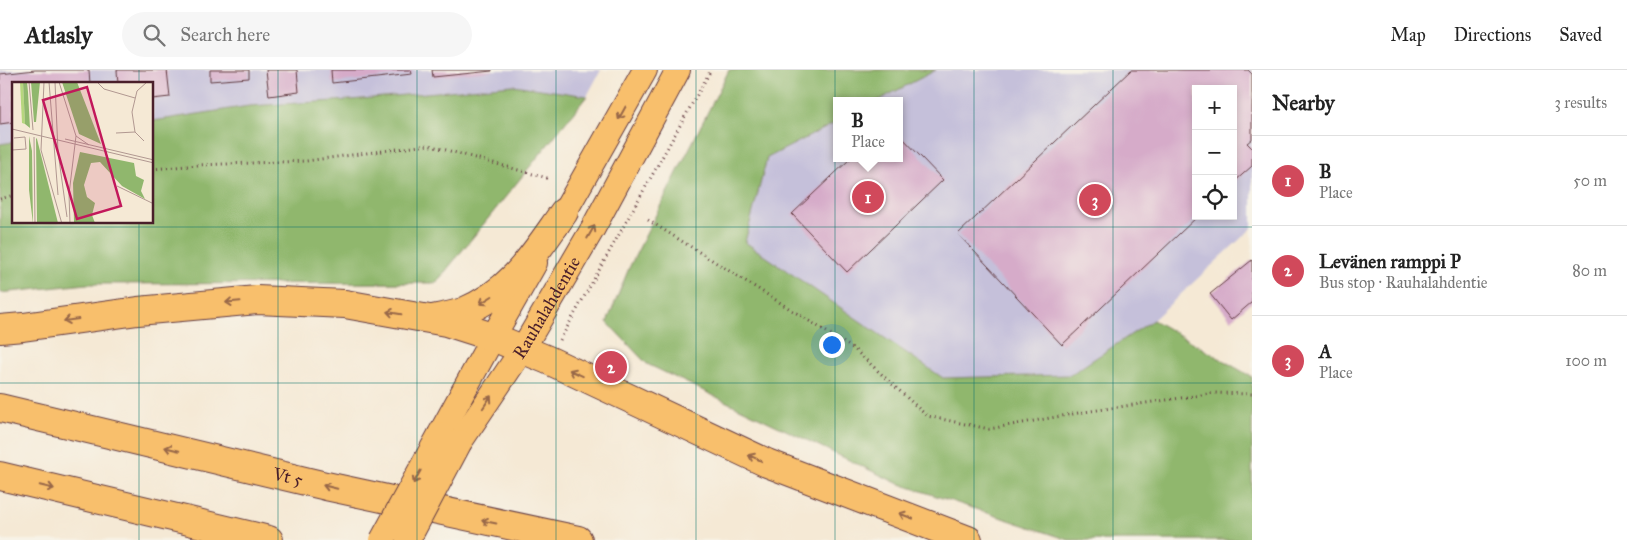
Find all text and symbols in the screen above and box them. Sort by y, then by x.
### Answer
search box [122,12,472,57]
text: Atlasly [25,20,92,50]
icon: search [140,21,168,49]
text: Search here [180,23,270,46]
text: Map [1390,24,1426,46]
text: Directions [1454,24,1531,46]
text: Saved [1559,24,1602,46]
inset map [12,82,154,224]
map controls [1192,85,1237,220]
button: + [1192,85,1237,130]
text: Nearby [1272,90,1335,116]
text: 3 results [1554,93,1607,112]
popup [833,97,903,162]
one-way arrow [616,105,626,119]
text: B [851,109,864,132]
button: − [1192,130,1237,175]
text: Place [851,132,885,151]
text: B [1319,160,1332,183]
text: 1 [1285,171,1291,190]
text: 50 m [1573,171,1607,190]
button: locate [1192,175,1237,220]
pin: 1 [852,178,884,216]
pin: 3 [1079,181,1111,219]
text: Place [1319,183,1353,202]
one-way arrow [586,225,596,240]
text: Levänen ramppi P [1319,250,1461,273]
street label: Rauhalahdentie [508,252,585,363]
text: 2 [1284,261,1292,280]
text: 80 m [1572,261,1607,280]
text: Bus stop · Rauhalahdentie [1319,273,1488,292]
one-way arrow [479,295,493,305]
one-way arrow [225,298,241,307]
one-way arrow [387,307,403,317]
one-way arrow [64,316,80,326]
your location [819,332,845,358]
text: A [1319,340,1332,363]
pin: 2 [595,348,627,386]
text: 3 [1285,351,1291,370]
text: 100 m [1565,351,1607,370]
text: Place [1319,363,1353,382]
one-way arrow [569,368,584,377]
one-way arrow [482,395,492,409]
one-way arrow [165,444,181,453]
one-way arrow [748,452,763,462]
street label: Vt 5 [270,462,306,491]
one-way arrow [411,469,421,483]
one-way arrow [323,482,339,491]
one-way arrow [39,483,55,492]
one-way arrow [899,511,914,521]
one-way arrow [482,517,498,526]

